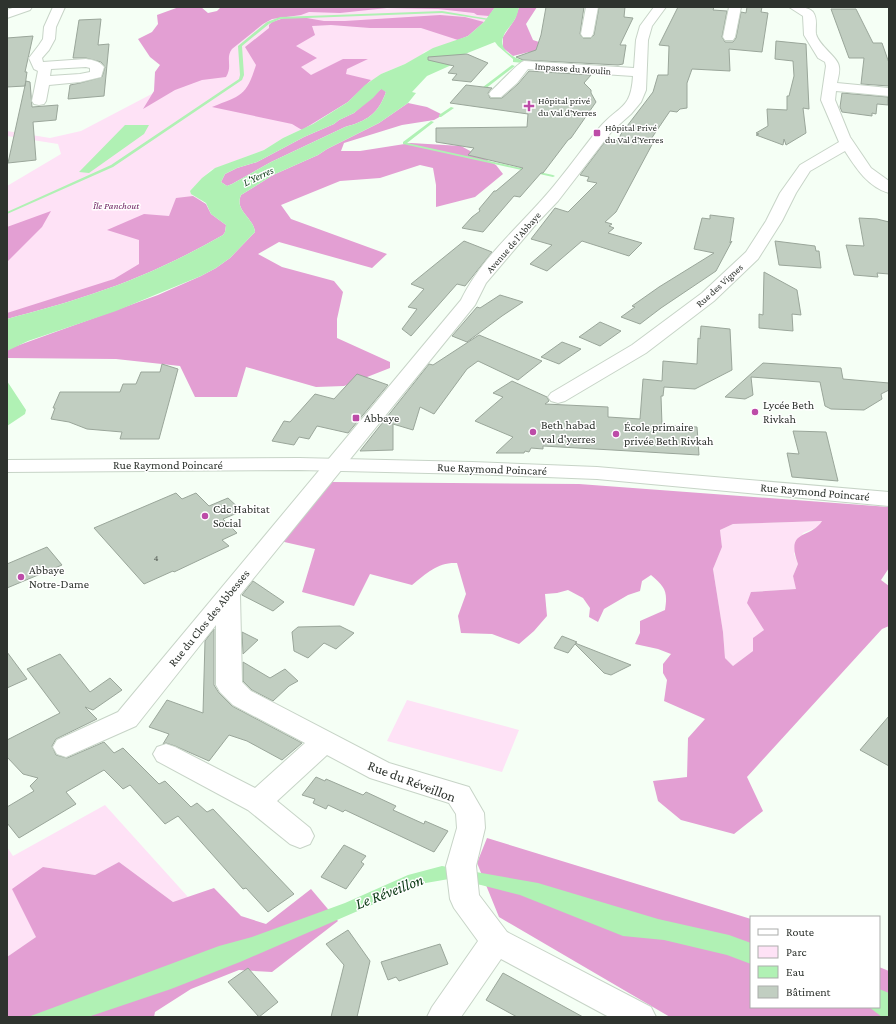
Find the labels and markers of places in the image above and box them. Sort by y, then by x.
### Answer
place label: Hôpital privé du Val d'Yerres [538,95,596,118]
marker: Hôpital privé du Val d'Yerres [523,100,535,112]
place label: Hôpital Privé du Val d'Yerres [605,122,663,145]
marker: Hôpital Privé du Val d'Yerres [592,128,602,138]
place label: Lycée Beth Rivkah [763,398,815,426]
marker: Lycée Beth Rivkah [750,407,760,417]
place label: Abbaye [364,411,399,425]
marker: Abbaye [351,413,361,423]
place label: Beth habad val d'yerres [540,418,596,446]
place label: École primaire privée Beth Rivkah [624,420,714,448]
marker: Beth habad val d'yerres [528,427,538,437]
marker: École primaire privée Beth Rivkah [611,429,621,439]
place label: Cdc Habitat Social [213,502,271,530]
marker: Cdc Habitat Social [200,511,210,521]
place label: Abbaye Notre-Dame [29,563,89,591]
marker: Abbaye Notre-Dame [16,572,26,582]

